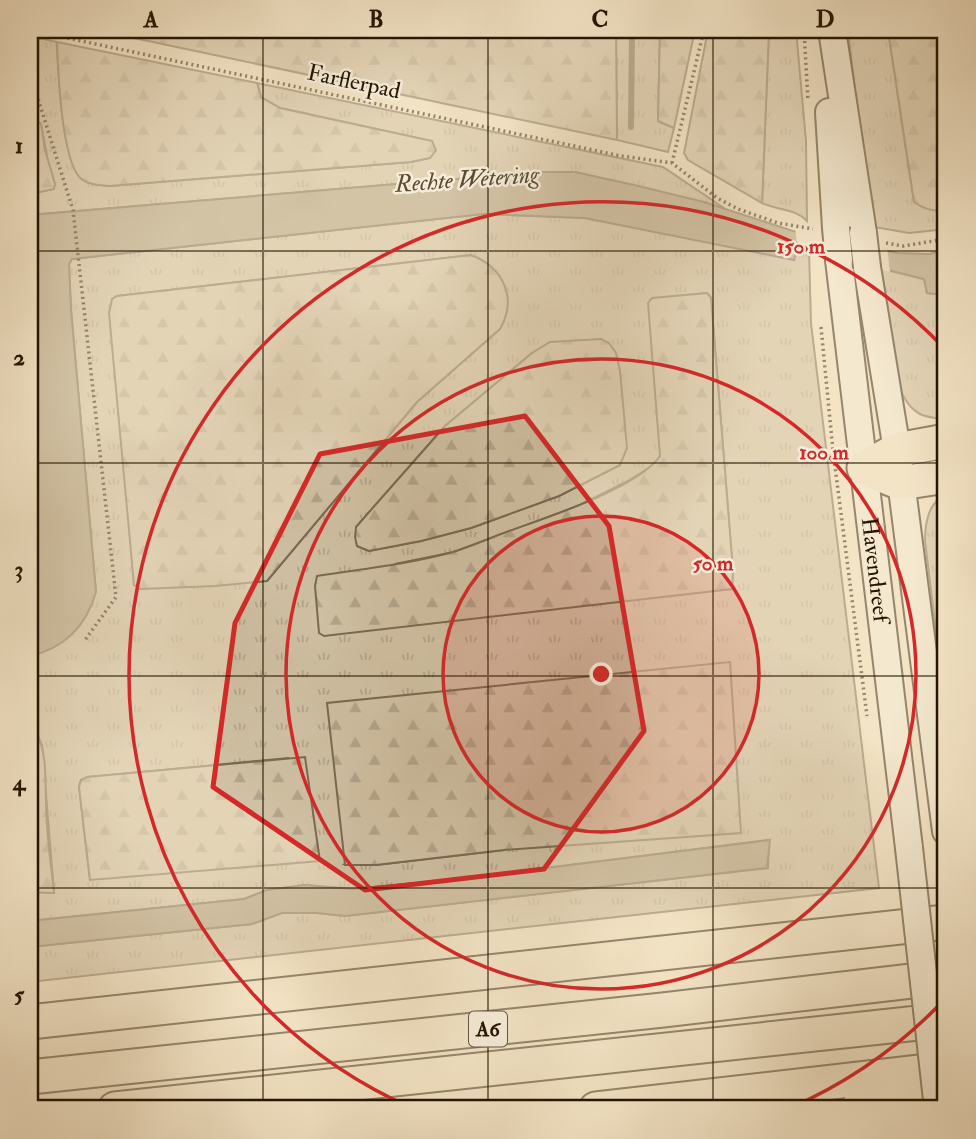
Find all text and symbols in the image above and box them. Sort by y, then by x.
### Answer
text: A [143,5,159,34]
text: B [368,5,384,34]
text: C [592,5,608,34]
text: D [816,5,834,34]
street label: Farflerpad [305,57,403,106]
text: 1 [15,131,23,160]
water label: Rechte Wetering [393,159,541,200]
text: 150 m [777,233,826,260]
text: 2 [13,343,25,372]
text: 100 m [799,439,850,466]
street label: Havendreef [855,516,896,628]
text: 50 m [693,550,734,577]
text: 3 [15,555,23,584]
centre of rings [589,662,613,686]
text: 4 [12,768,27,797]
text: 5 [14,980,25,1009]
road number: A6 [469,1012,507,1046]

